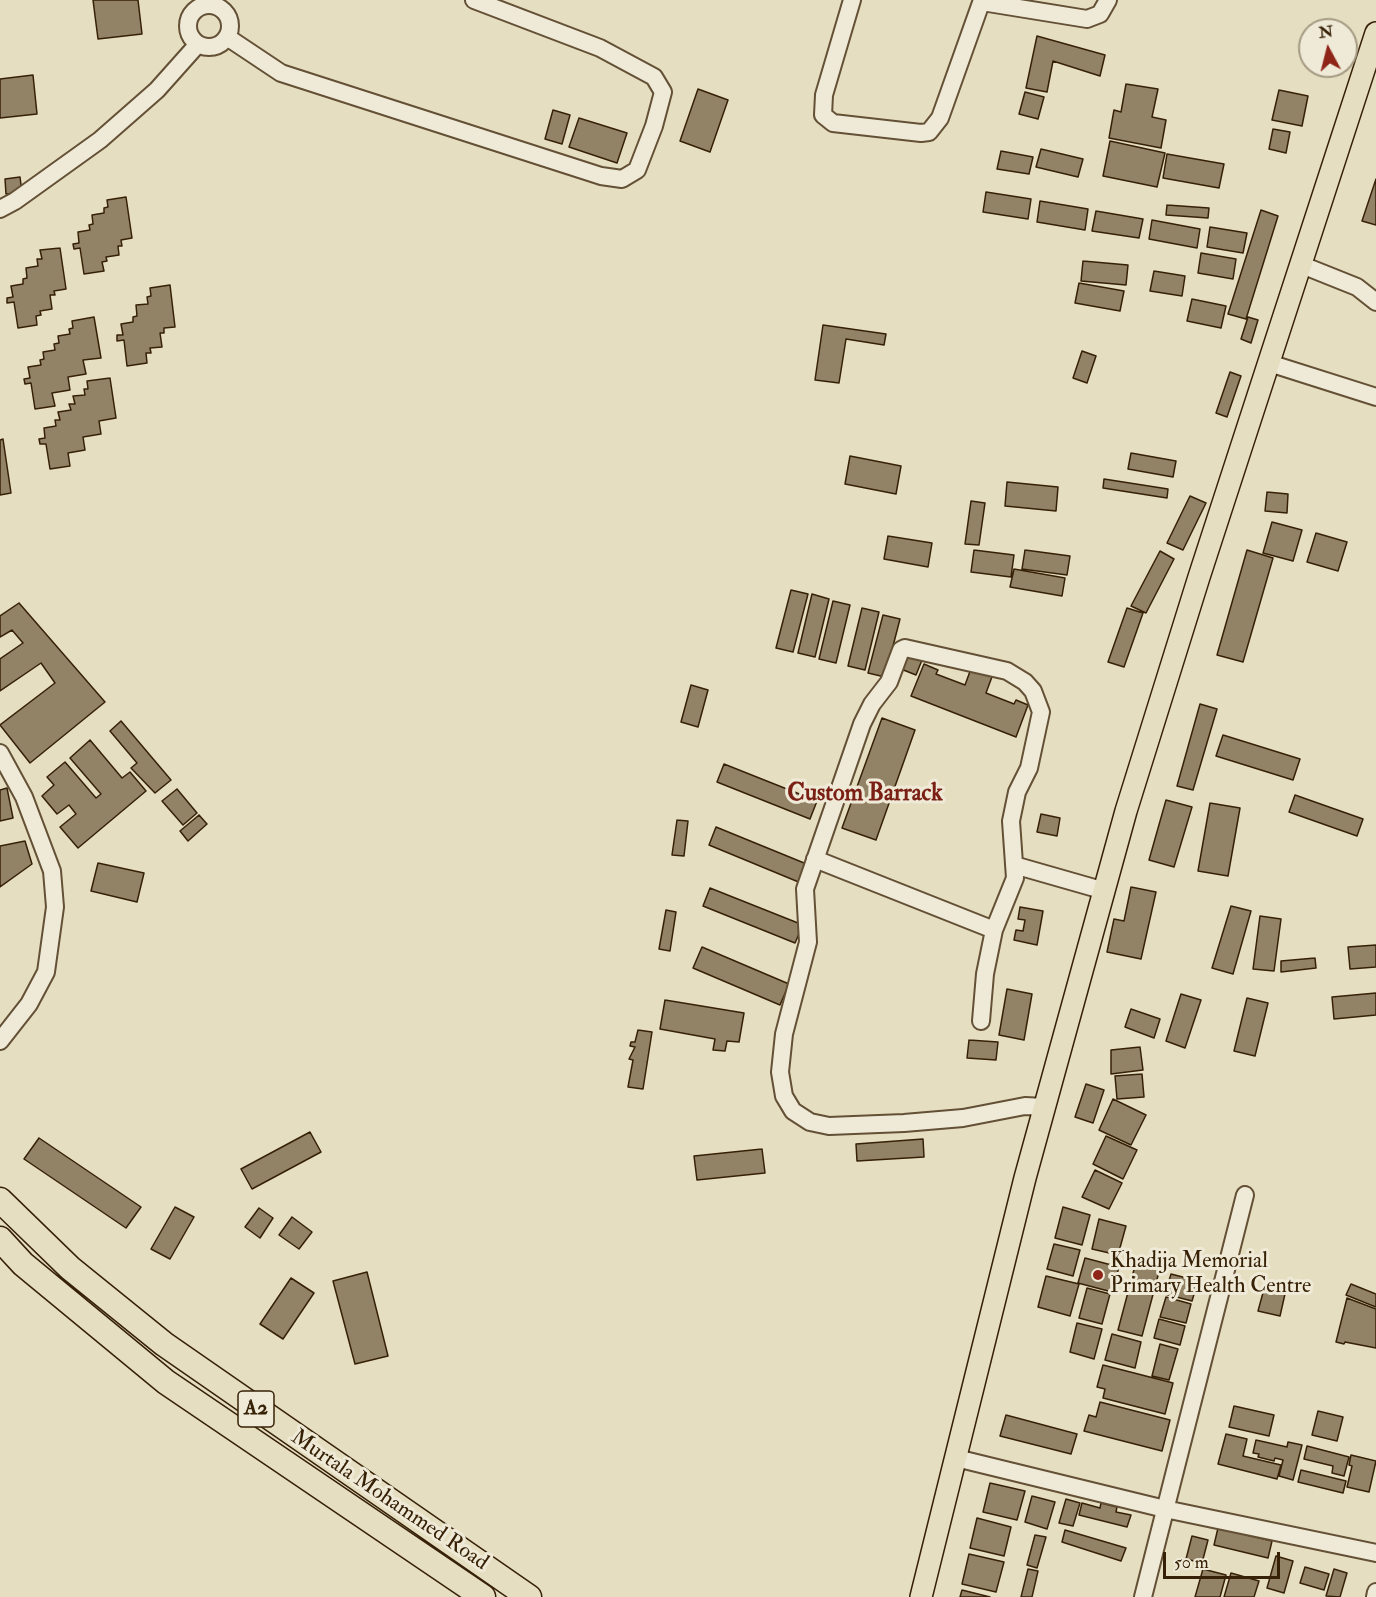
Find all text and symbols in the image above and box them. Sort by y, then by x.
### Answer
north arrow [1298,18,1358,78]
text: N [1318,21,1334,43]
district label: Custom Barrack [787,781,943,809]
place label: Khadija Memorial Primary Health Centre [1110,1249,1311,1300]
marker: Khadija Memorial Primary Health Centre [1091,1268,1105,1282]
road number: A2 [238,1391,274,1427]
street label: Murtala Mohammed Road [285,1425,493,1577]
scale bar [1166,1540,1283,1578]
text: 50 m [1174,1551,1209,1574]

